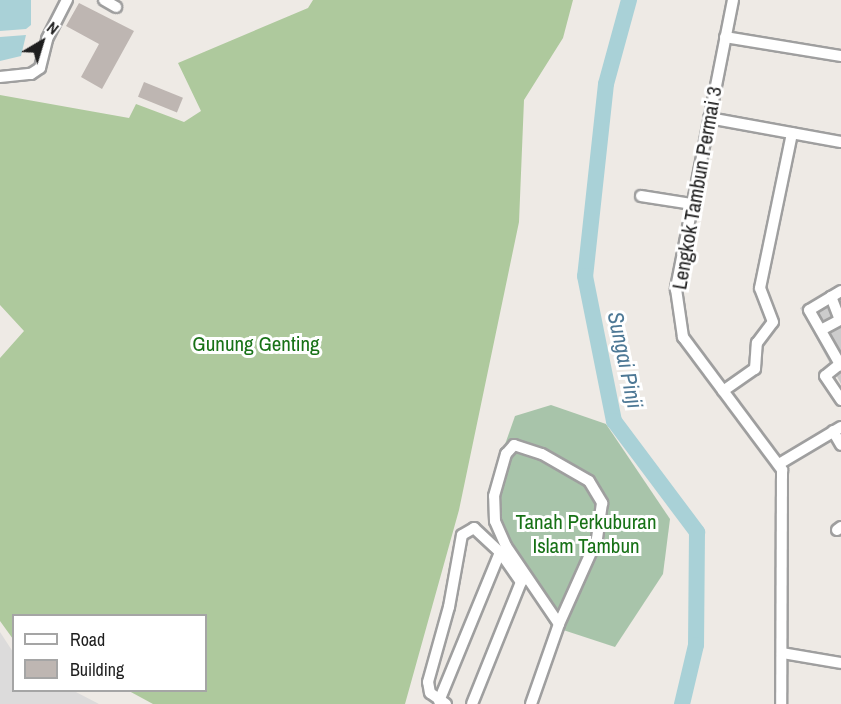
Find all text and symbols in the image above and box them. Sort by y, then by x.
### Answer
north arrow [12,12,72,72]
text: N [43,16,64,39]
street label: Lengkok Tambun Permai 3 [667,84,727,292]
water label: Sungai Pinji [602,309,648,411]
park label: Gunung Genting [192,331,320,357]
park label: Tanah Perkuburan Islam Tambun [515,509,657,559]
legend [12,614,207,692]
text: Road [70,627,105,652]
text: Building [70,657,124,682]

